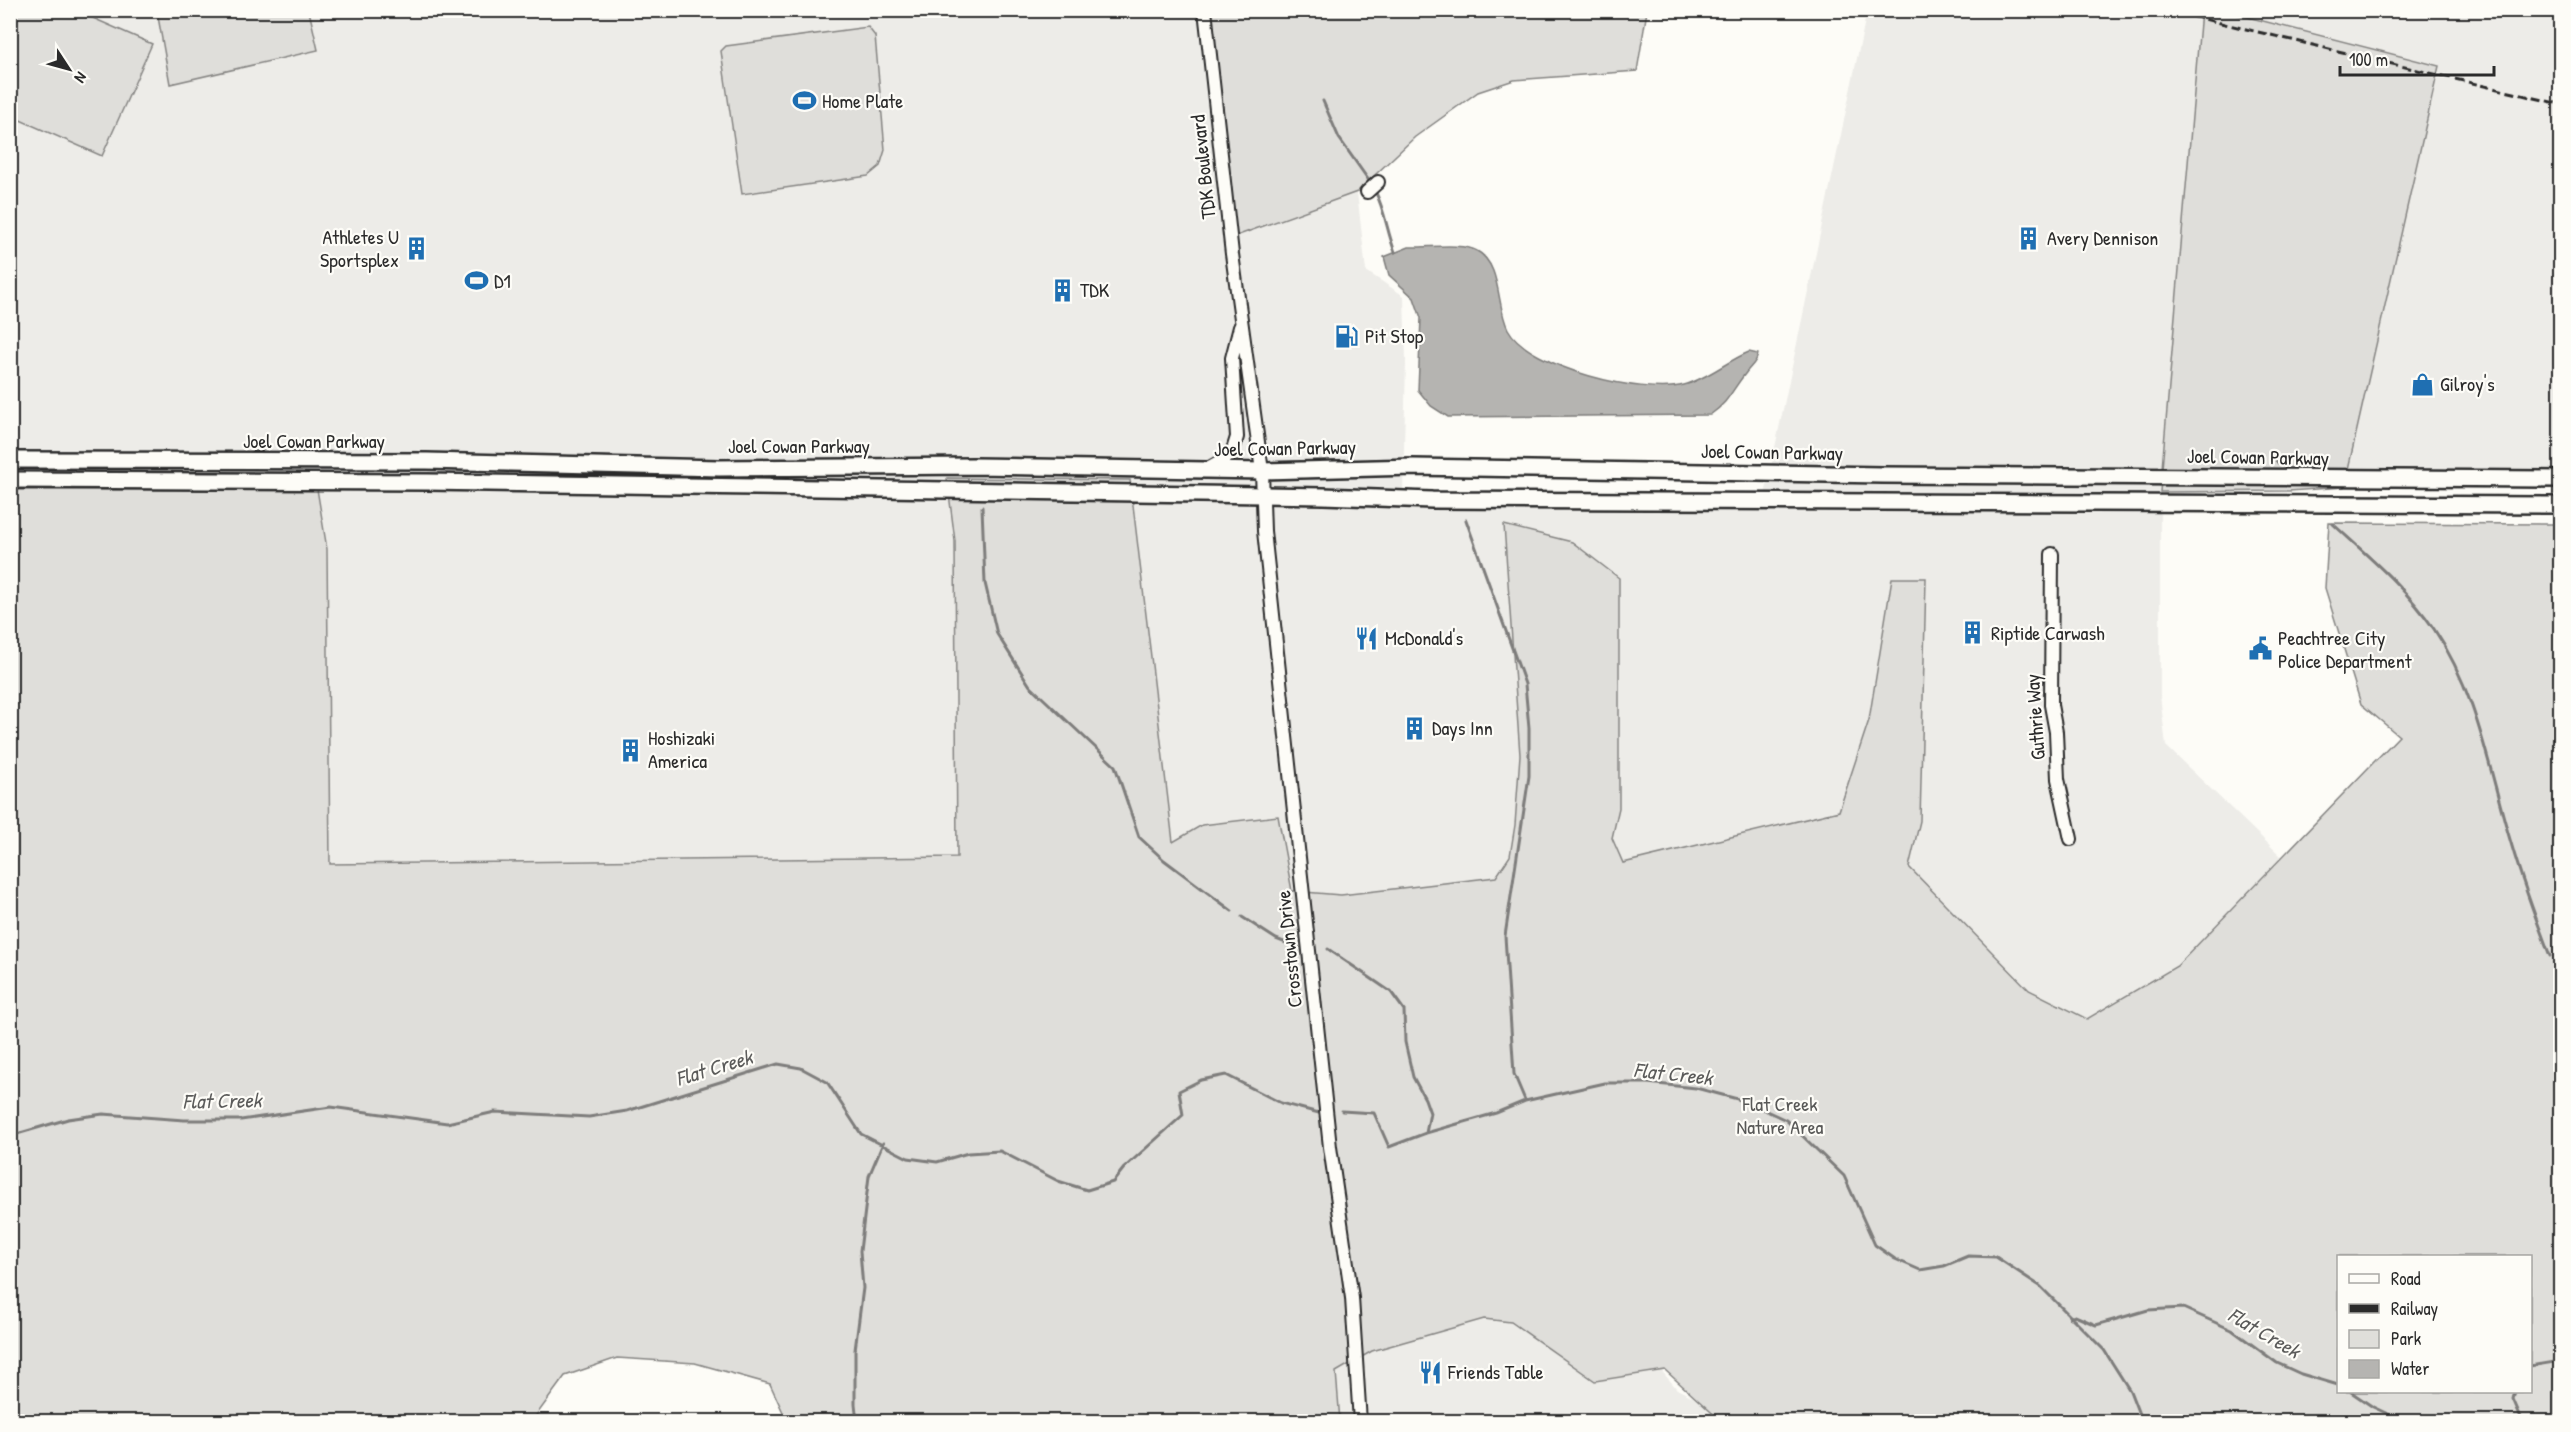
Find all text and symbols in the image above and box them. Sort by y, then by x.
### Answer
north arrow [39,39,99,99]
scale bar [2340,39,2494,77]
text: 100 m [2349,47,2388,72]
text: N [69,68,93,88]
place label: Home Plate [822,87,903,114]
sports icon: Home Plate [791,88,817,114]
street label: TDK Boulevard [1184,113,1221,221]
place label: Athletes U Sportsplex [320,223,399,273]
place label: Avery Dennison [2047,224,2158,251]
building icon: Avery Dennison [2016,225,2042,251]
building icon: Athletes U Sportsplex [404,235,430,261]
place label: D1 [494,267,511,294]
sports icon: D1 [463,268,489,294]
place label: TDK [1080,276,1110,303]
building icon: TDK [1049,277,1075,303]
place label: Pit Stop [1365,322,1424,349]
fuel station icon: Pit Stop [1334,323,1360,349]
place label: Gilroy's [2440,370,2495,397]
shop icon: Gilroy's [2409,371,2435,397]
street label: Joel Cowan Parkway [243,427,385,454]
street label: Joel Cowan Parkway [728,432,870,459]
street label: Joel Cowan Parkway [1214,433,1356,462]
street label: Joel Cowan Parkway [1701,437,1843,466]
street label: Joel Cowan Parkway [2187,442,2329,471]
place label: Riptide Carwash [1991,619,2105,646]
building icon: Riptide Carwash [1960,620,1986,646]
place label: McDonald's [1385,624,1464,651]
place label: Peachtree City Police Department [2278,624,2413,674]
restaurant icon: McDonald's [1354,625,1380,651]
public building icon: Peachtree City Police Department [2247,636,2273,662]
street label: Guthrie Way [2018,673,2051,761]
place label: Days Inn [1432,714,1493,741]
building icon: Days Inn [1401,715,1427,741]
place label: Hoshizaki America [648,724,715,774]
building icon: Hoshizaki America [617,737,643,763]
street label: Crosstown Drive [1269,889,1308,1009]
water label: Flat Creek [672,1041,758,1093]
water label: Flat Creek [1632,1055,1716,1092]
water label: Flat Creek [182,1085,264,1116]
park label: Flat Creek Nature Area [1737,1090,1824,1140]
legend [2337,1255,2532,1393]
text: Road [2391,1266,2421,1291]
text: Railway [2391,1296,2438,1321]
water label: Flat Creek [2223,1300,2308,1366]
text: Park [2391,1326,2422,1351]
text: Water [2391,1356,2429,1381]
place label: Friends Table [1447,1358,1544,1385]
restaurant icon: Friends Table [1417,1359,1443,1385]

